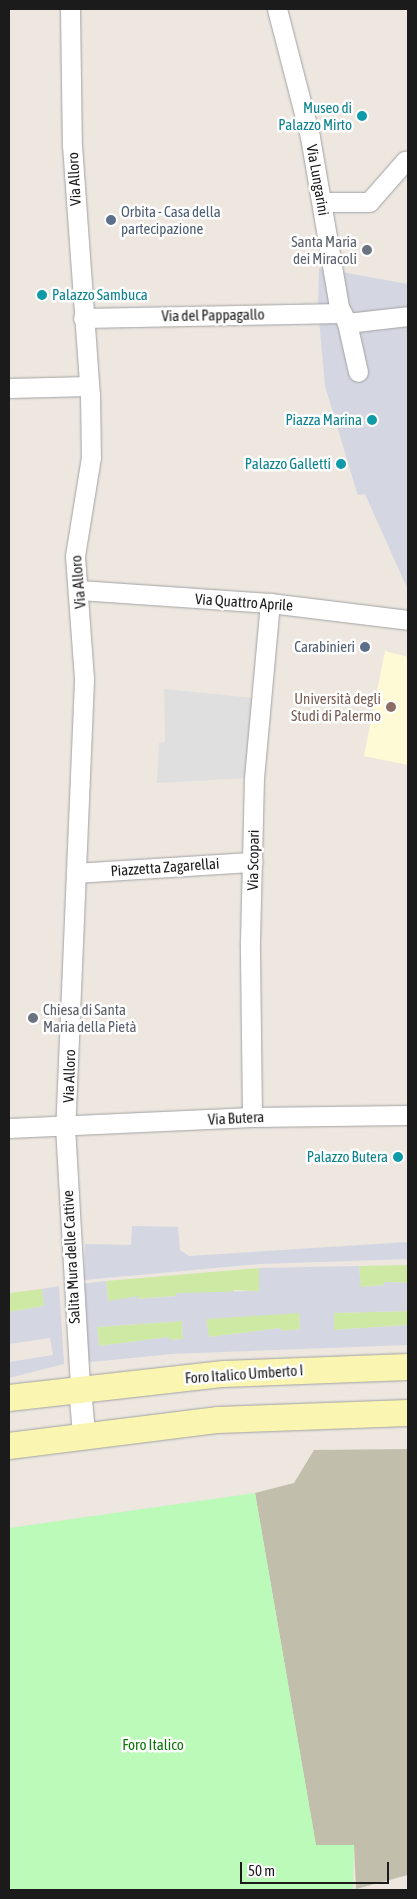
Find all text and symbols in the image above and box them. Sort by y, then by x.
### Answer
place label: Museo di Palazzo Mirto [278,98,352,133]
marker: Museo di Palazzo Mirto [356,110,368,122]
street label: Via Lungarini [303,143,333,217]
street label: Via Alloro [64,152,84,206]
place label: Orbita - Casa della partecipazione [121,202,221,237]
marker: Orbita - Casa della partecipazione [105,214,117,226]
place label: Santa Maria dei Miracoli [291,232,357,267]
marker: Santa Maria dei Miracoli [361,244,373,256]
place label: Palazzo Sambuca [52,286,148,304]
marker: Palazzo Sambuca [36,289,48,301]
street label: Via del Pappagallo [161,305,265,325]
place label: Piazza Marina [286,411,362,429]
marker: Piazza Marina [366,414,378,426]
place label: Palazzo Galletti [245,455,331,473]
marker: Palazzo Galletti [335,458,347,470]
street label: Via Alloro [67,555,89,609]
street label: Via Quattro Aprile [195,590,293,614]
place label: Carabinieri [294,638,355,656]
marker: Carabinieri [359,641,371,653]
place label: Università degli Studi di Palermo [291,689,381,724]
marker: Università degli Studi di Palermo [385,701,397,713]
street label: Via Scopari [243,830,263,890]
street label: Piazzetta Zagarellai [110,854,220,880]
place label: Chiesa di Santa Maria della Pietà [43,1000,136,1035]
marker: Chiesa di Santa Maria della Pietà [27,1012,39,1024]
street label: Via Alloro [59,1049,79,1103]
street label: Via Butera [207,1108,265,1128]
place label: Palazzo Butera [307,1148,388,1166]
marker: Palazzo Butera [392,1151,404,1163]
street label: Salita Mura delle Cattive [59,1190,83,1324]
street label: Foro Italico Umberto I [184,1361,304,1387]
park label: Foro Italico [122,1736,184,1754]
scale bar [242,1852,391,1884]
text: 50 m [248,1862,275,1879]

